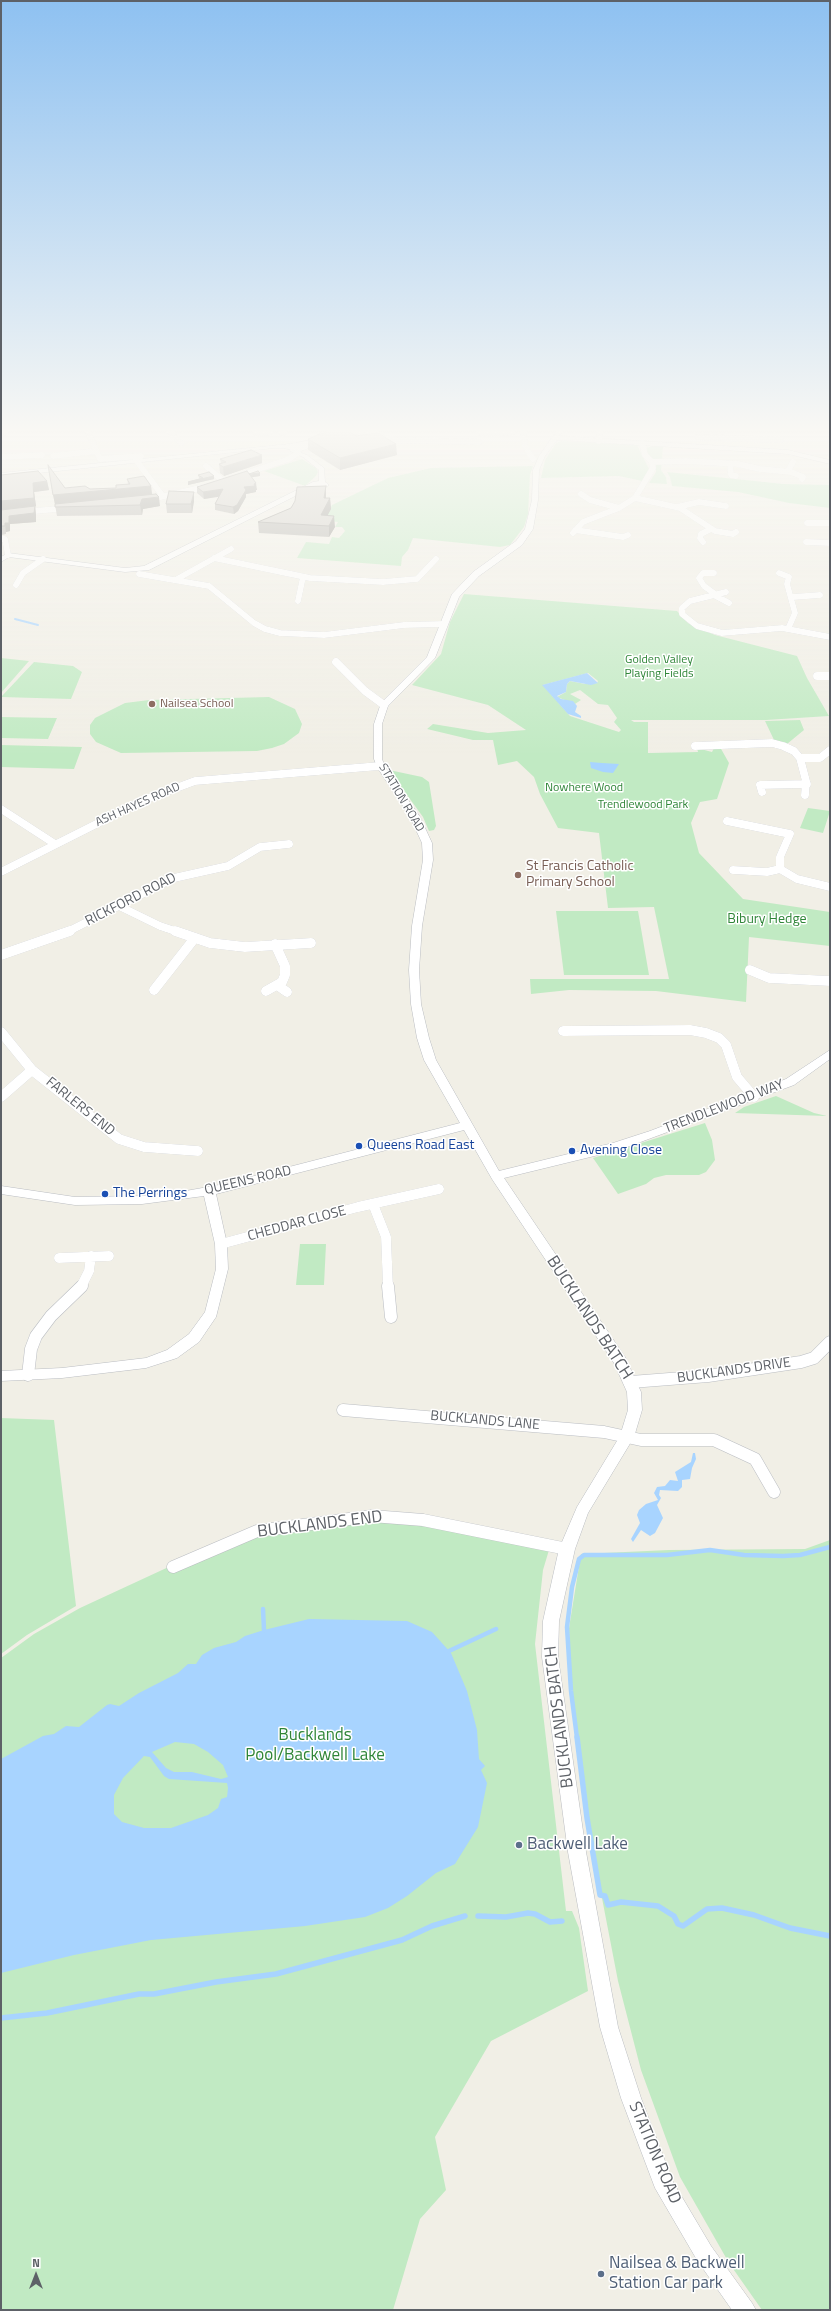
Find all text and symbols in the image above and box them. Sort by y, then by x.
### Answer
park label: Golden Valley Playing Fields [624,653,694,681]
place label: Nailsea School [160,697,233,711]
marker: Nailsea School [147,699,157,709]
street label: STATION ROAD [375,761,427,835]
street label: ASH HAYES ROAD [93,780,183,830]
park label: Nowhere Wood [545,781,623,795]
park label: Trendlewood Park [598,798,688,812]
place label: St Francis Catholic Primary School [526,859,634,892]
street label: RICKFORD ROAD [83,870,179,930]
marker: St Francis Catholic Primary School [513,870,523,880]
park label: Bibury Hedge [727,912,807,928]
street label: FARLERS END [42,1074,118,1140]
street label: TRENDLEWOOD WAY [662,1076,786,1138]
place label: Queens Road East [367,1138,474,1154]
marker: Queens Road East [354,1141,364,1151]
place label: Avening Close [580,1143,662,1159]
marker: Avening Close [567,1146,577,1156]
street label: QUEENS ROAD [203,1163,293,1199]
place label: The Perrings [113,1186,187,1202]
marker: The Perrings [100,1189,110,1199]
street label: CHEDDAR CLOSE [246,1203,348,1245]
street label: BUCKLANDS BATCH [541,1252,637,1384]
street label: BUCKLANDS DRIVE [676,1355,792,1387]
street label: BUCKLANDS LANE [430,1408,540,1434]
street label: BUCKLANDS END [256,1507,384,1543]
street label: BUCKLANDS BATCH [541,1645,579,1789]
park label: Bucklands Pool/Backwell Lake [245,1726,385,1766]
place label: Backwell Lake [527,1835,628,1855]
marker: Backwell Lake [514,1840,524,1850]
street label: STATION ROAD [623,2099,685,2207]
place label: Nailsea & Backwell Station Car park [609,2254,745,2294]
north arrow [16,2255,56,2295]
text: N [32,2255,40,2271]
marker: Nailsea & Backwell Station Car park [596,2269,606,2279]

